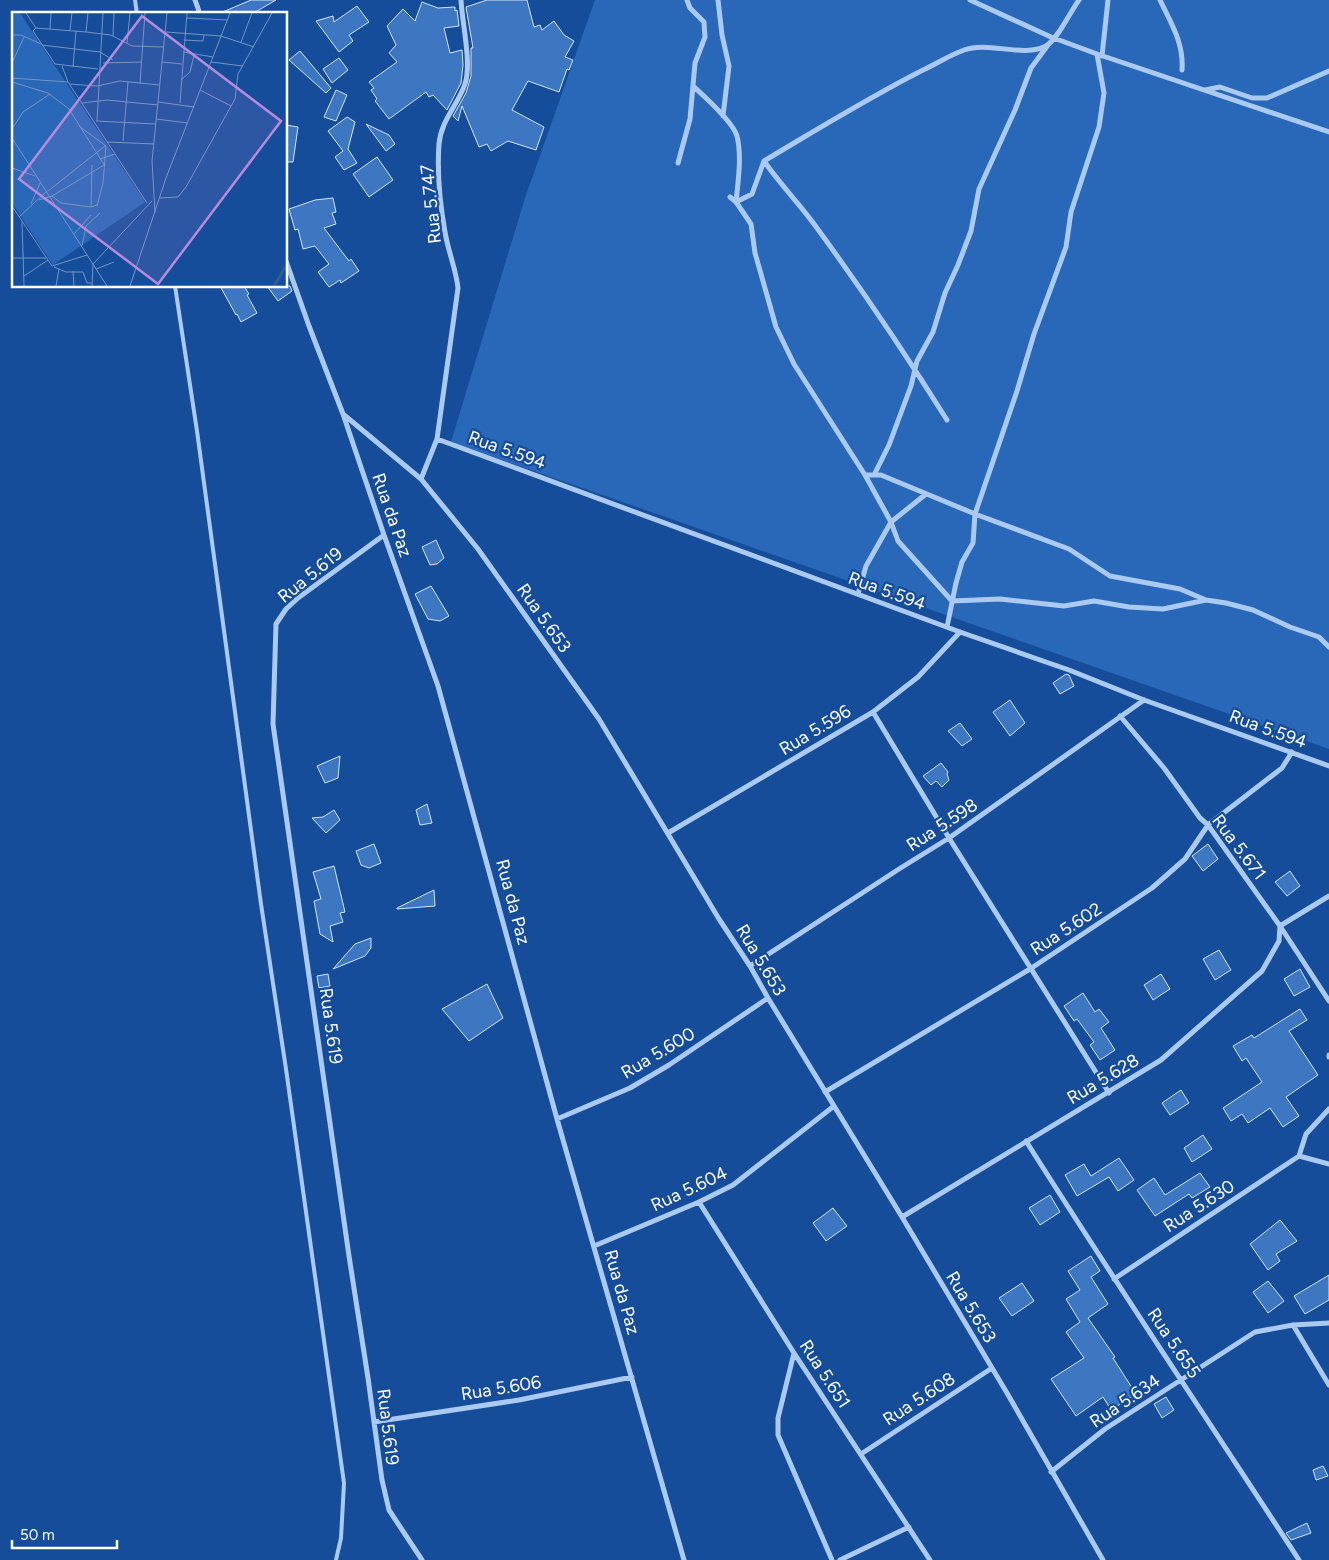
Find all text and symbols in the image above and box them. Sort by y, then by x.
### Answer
inset map [12,12,288,288]
street label: Rua 5.747 [416,163,446,245]
street label: Rua 5.594 [465,426,549,474]
street label: Rua da Paz [367,470,417,560]
street label: Rua 5.619 [273,542,347,608]
street label: Rua 5.594 [845,567,929,615]
street label: Rua 5.653 [512,579,576,657]
street label: Rua 5.596 [775,700,855,760]
street label: Rua 5.594 [1226,705,1310,753]
street label: Rua 5.598 [902,794,982,856]
street label: Rua 5.671 [1207,810,1271,884]
street label: Rua da Paz [491,857,535,947]
street label: Rua 5.602 [1026,898,1106,960]
street label: Rua 5.653 [731,920,791,1000]
street label: Rua 5.619 [315,986,347,1066]
street label: Rua 5.600 [617,1022,699,1084]
street label: Rua 5.628 [1063,1049,1143,1109]
street label: Rua 5.604 [647,1162,731,1216]
street label: Rua 5.630 [1159,1175,1239,1237]
street label: Rua da Paz [599,1247,645,1337]
street label: Rua 5.653 [941,1267,1001,1347]
street label: Rua 5.655 [1143,1304,1205,1382]
street label: Rua 5.651 [795,1336,855,1412]
street label: Rua 5.608 [879,1367,959,1431]
street label: Rua 5.634 [1086,1369,1164,1433]
street label: Rua 5.606 [459,1371,543,1405]
street label: Rua 5.619 [372,1388,404,1466]
scale bar [12,1518,118,1550]
text: 50 m [20,1526,55,1544]

